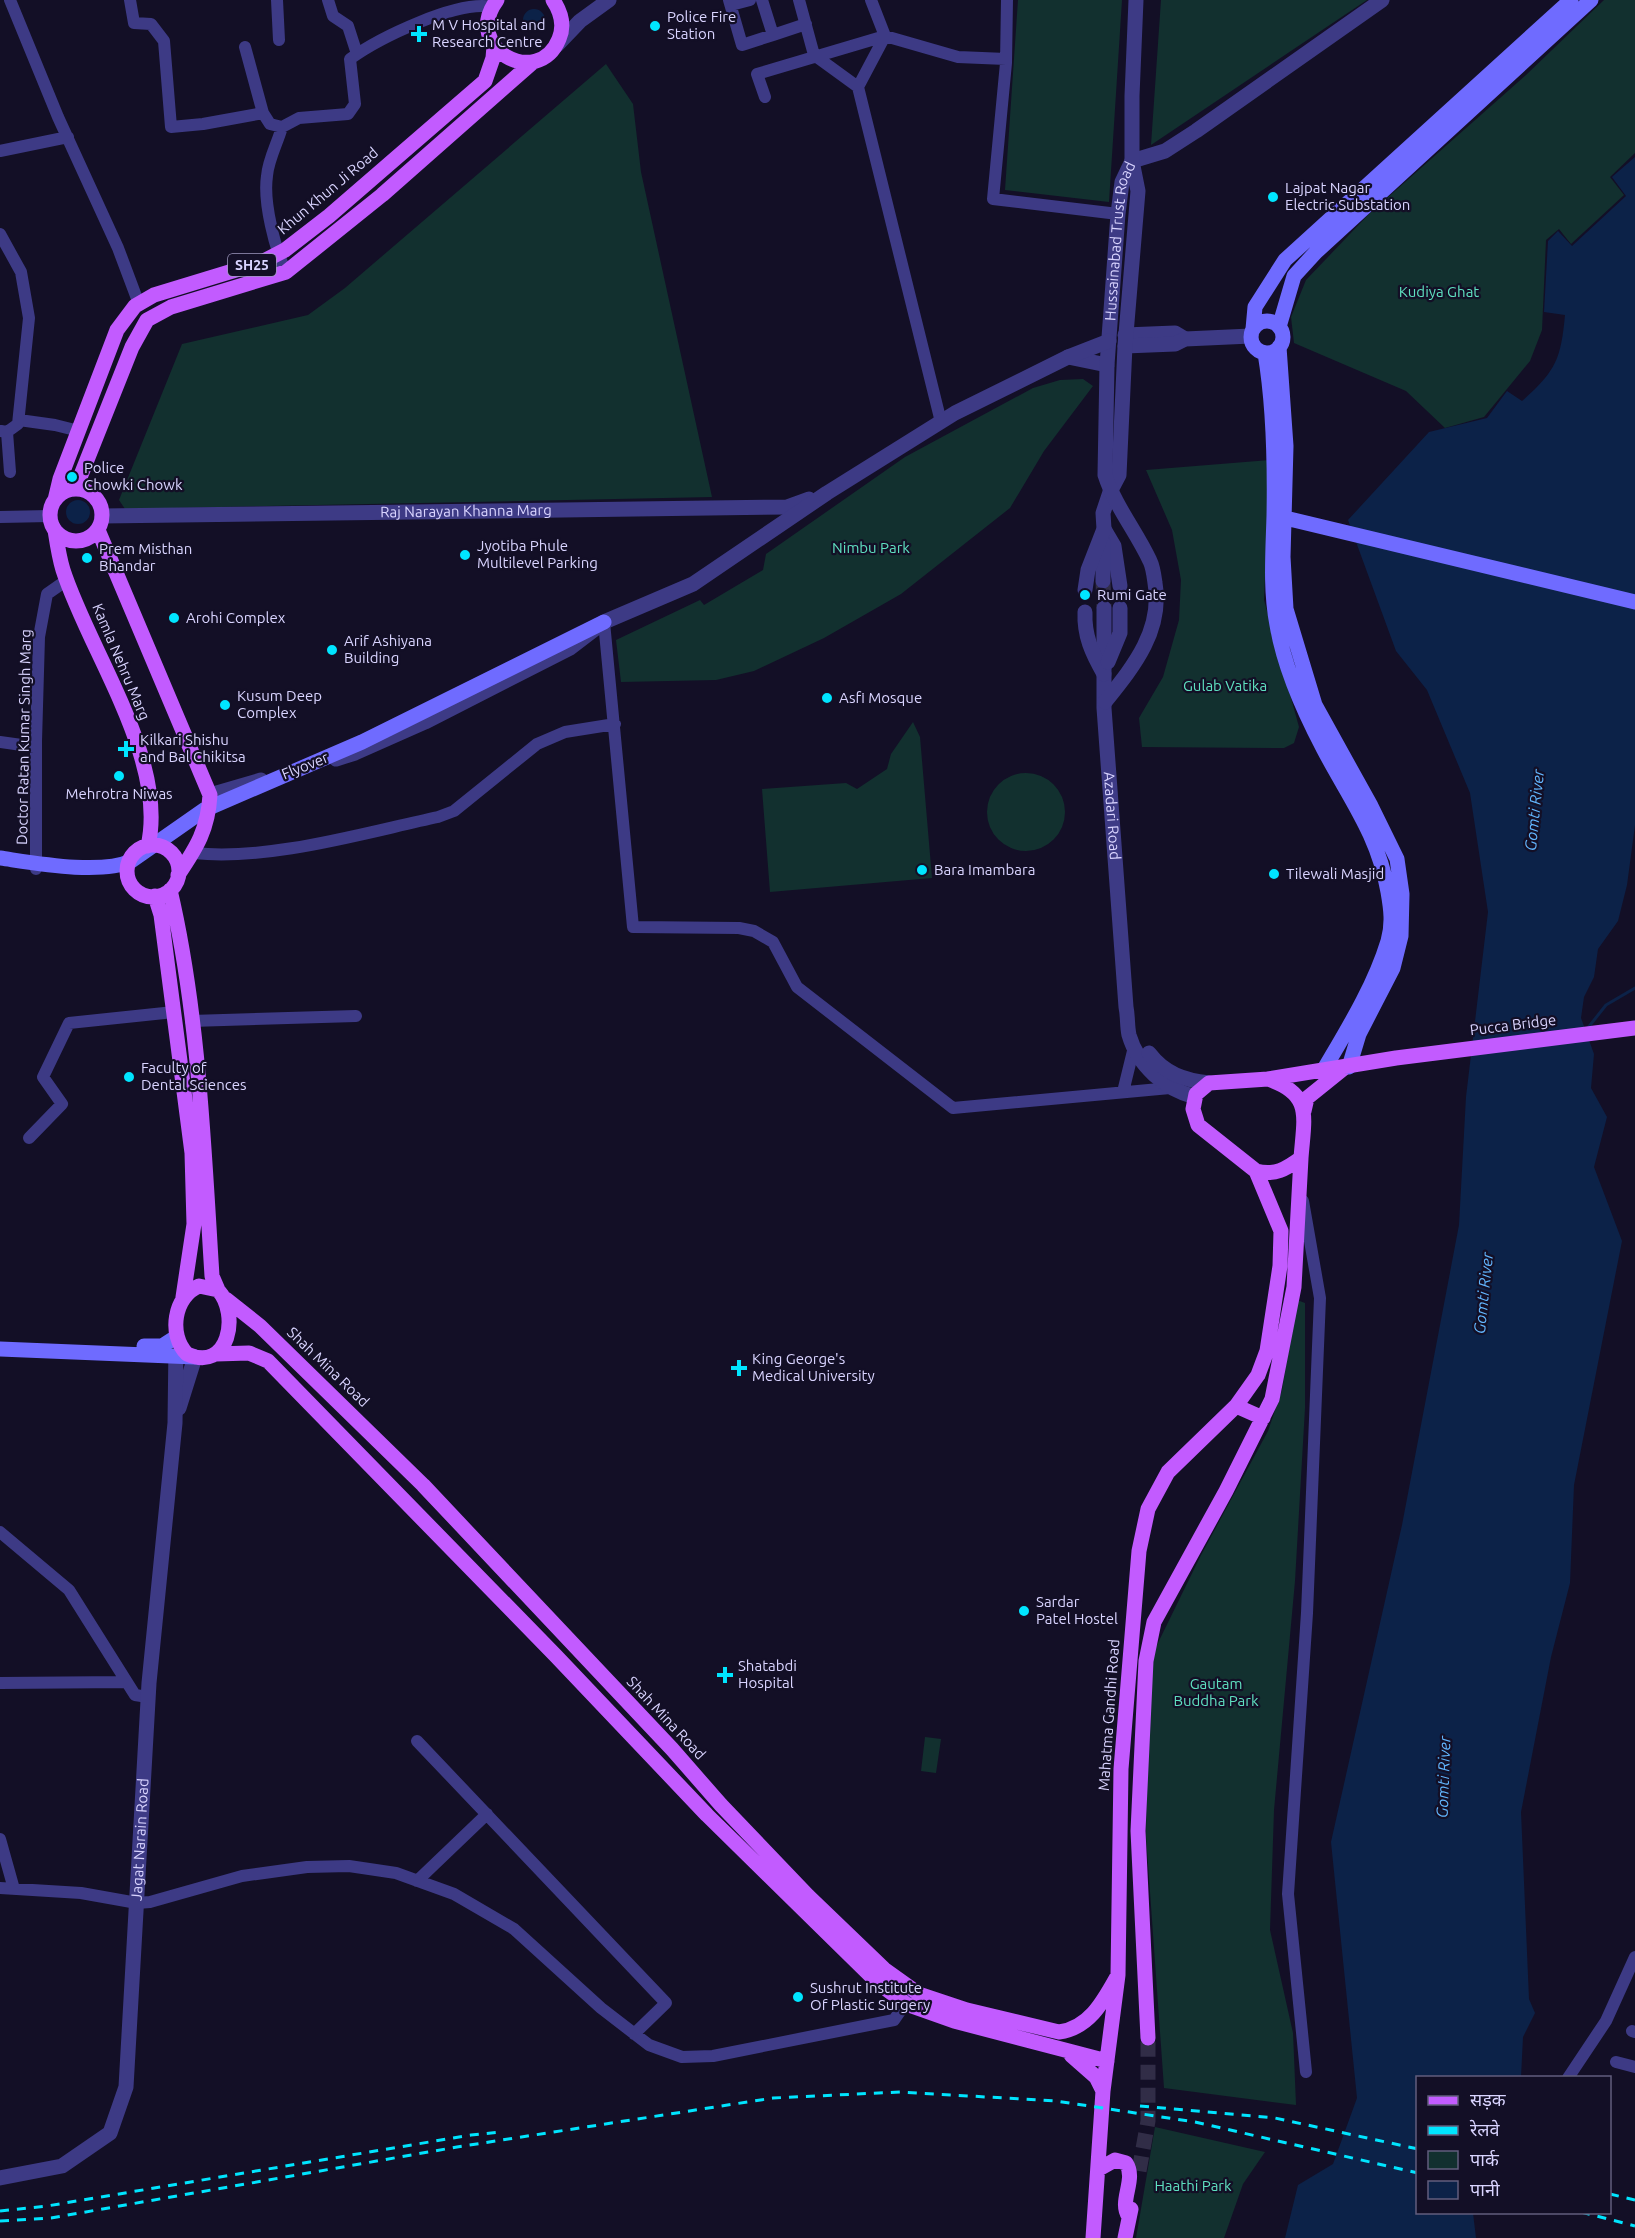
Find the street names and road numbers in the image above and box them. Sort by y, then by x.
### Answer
street label: Khun Khun Ji Road [274,144,381,237]
street label: Hussainabad Trust Road [1101,159,1138,322]
road number: SH25 [228,254,276,276]
street label: Raj Narayan Khanna Marg [380,501,552,520]
street label: Kamla Nehru Marg [89,601,154,723]
street label: Doctor Ratan Kumar Singh Marg [13,629,34,845]
street label: Flyover [279,748,331,783]
street label: Azadari Road [1101,771,1124,860]
street label: Pucca Bridge [1469,1011,1557,1038]
street label: Shah Mina Road [284,1323,373,1410]
street label: Mahatma Gandhi Road [1095,1638,1122,1791]
street label: Shah Mina Road [624,1673,709,1763]
street label: Jagat Narain Road [128,1778,152,1901]

